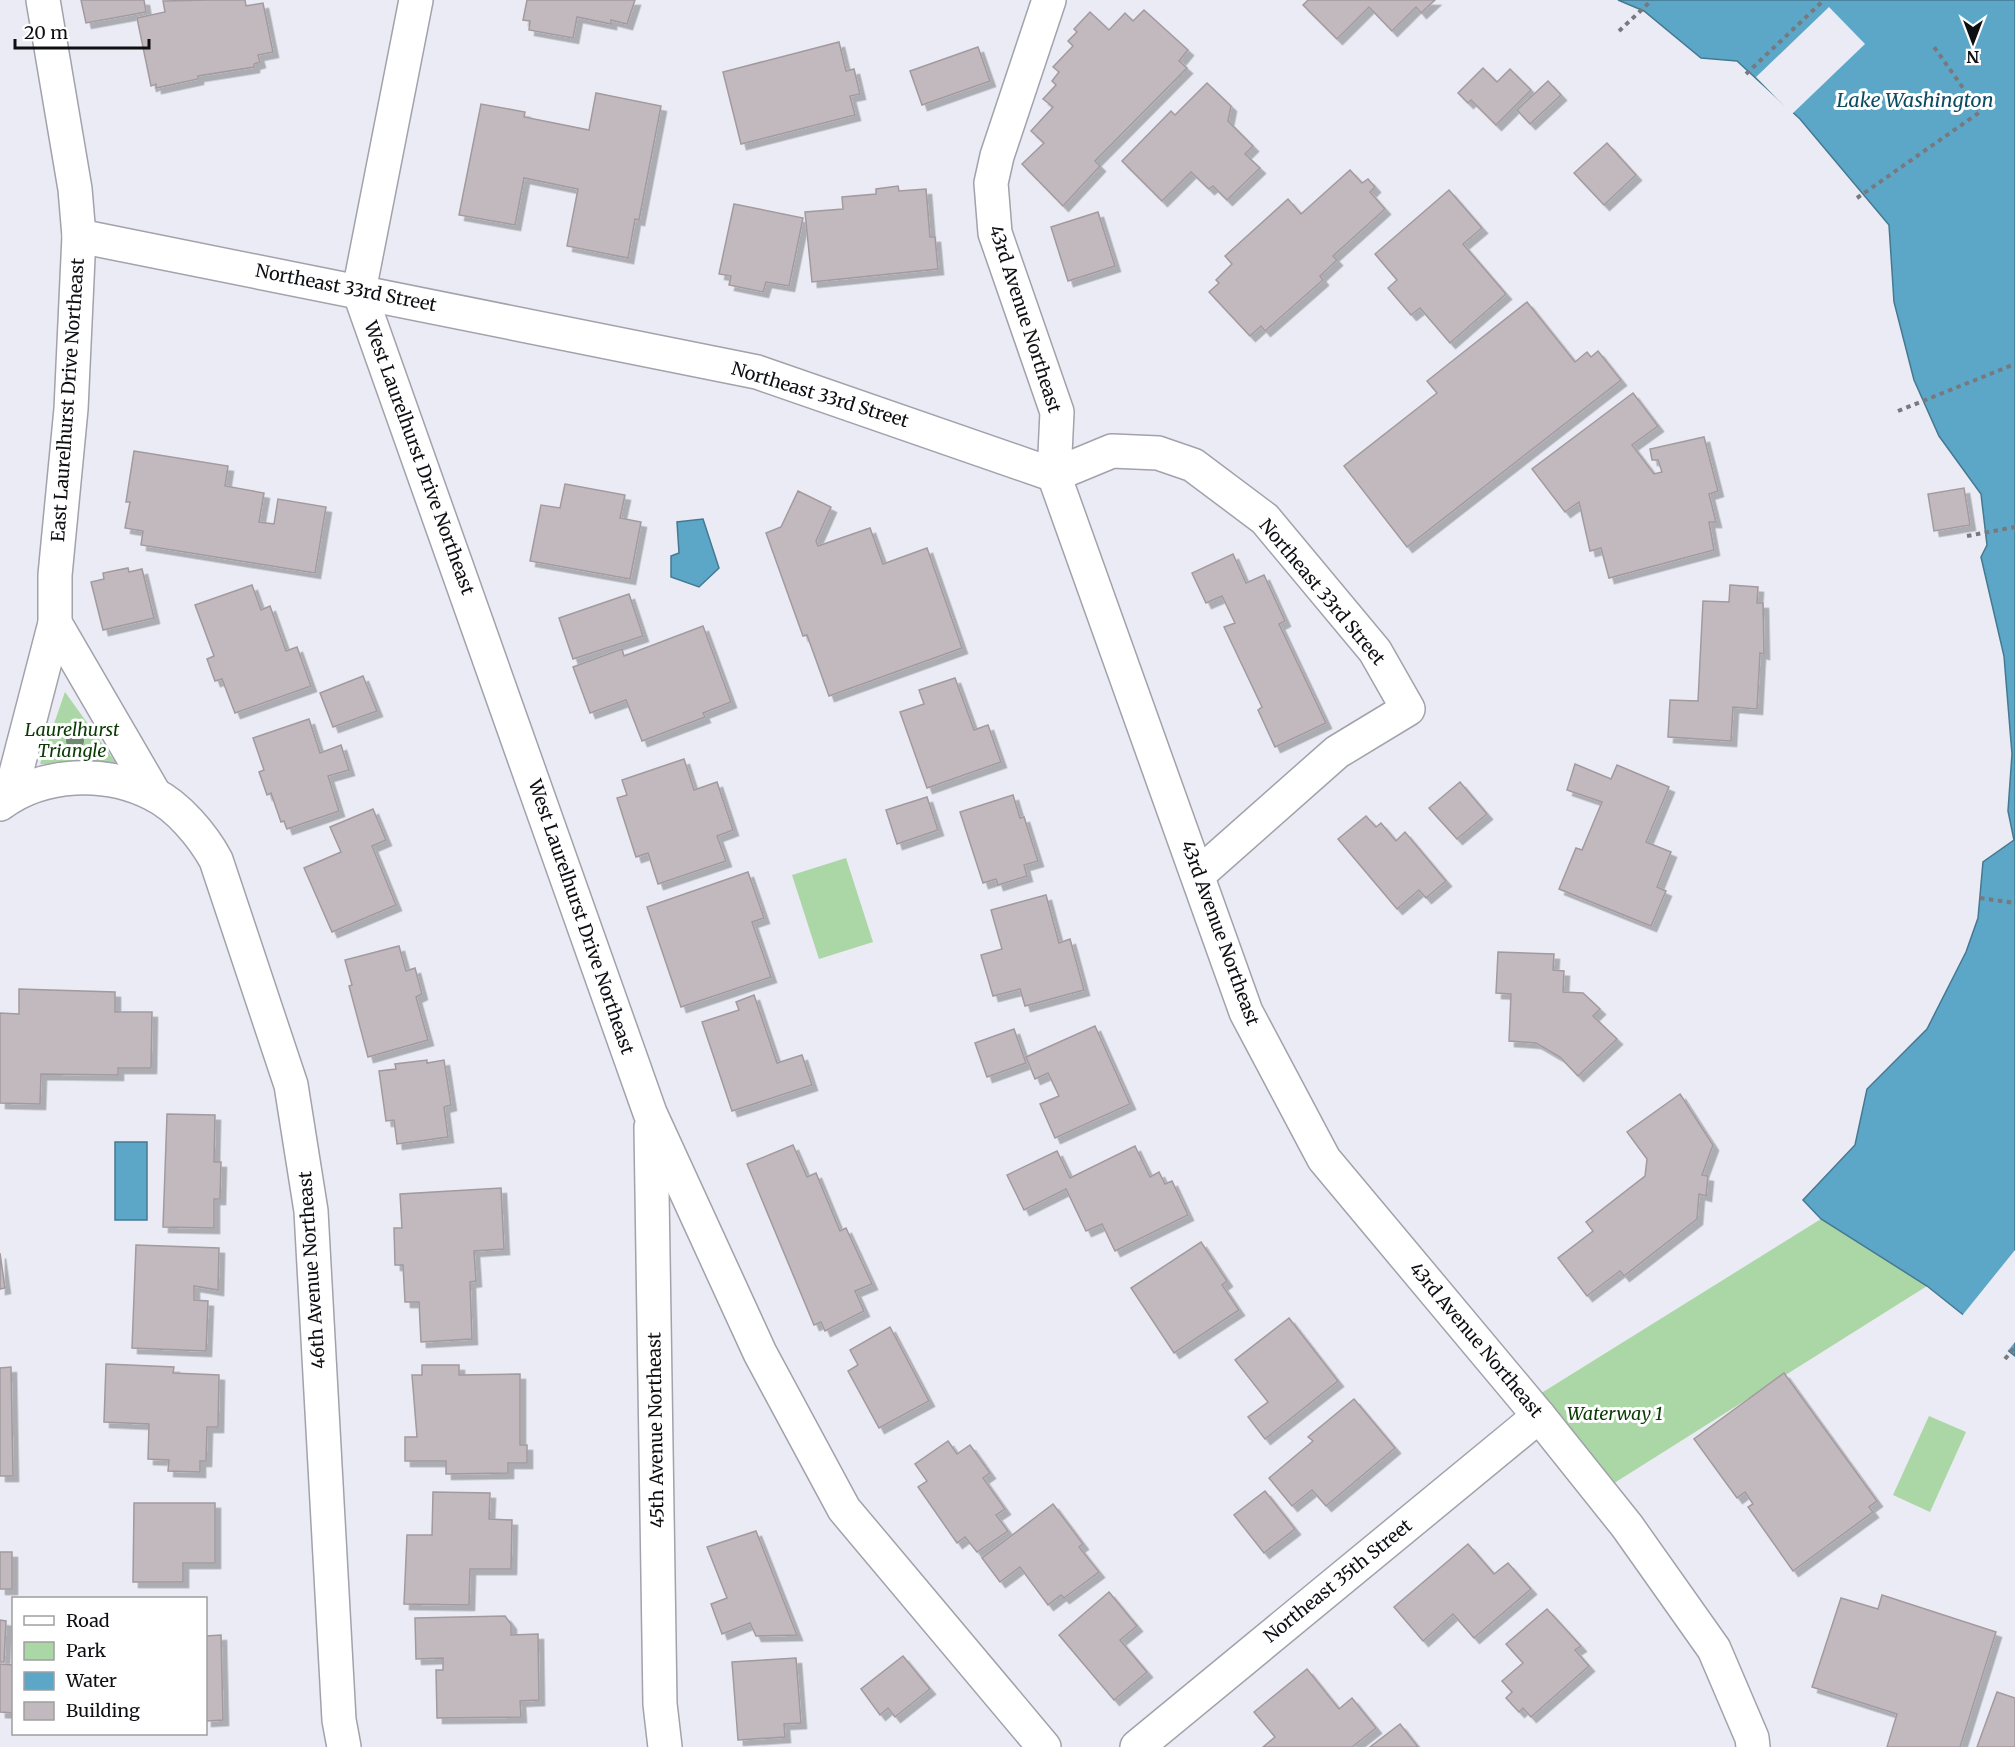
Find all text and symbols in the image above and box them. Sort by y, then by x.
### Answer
scale bar [15,12,148,50]
north arrow [1943,12,2003,72]
text: 20 m [24,21,68,44]
text: N [1966,47,1979,67]
water label: Lake Washington [1836,87,1994,112]
street label: 43rd Avenue Northeast [984,222,1067,415]
street label: East Laurelhurst Drive Northeast [46,257,89,543]
street label: Northeast 33rd Street [254,259,439,316]
street label: West Laurelhurst Drive Northeast [359,317,480,598]
street label: Northeast 33rd Street [729,357,911,432]
street label: Northeast 33rd Street [1254,514,1390,669]
park label: Laurelhurst Triangle [25,718,120,762]
street label: West Laurelhurst Drive Northeast [523,775,639,1057]
street label: 43rd Avenue Northeast [1176,837,1265,1029]
street label: 46th Avenue Northeast [293,1170,330,1370]
street label: 43rd Avenue Northeast [1405,1257,1548,1422]
street label: 45th Avenue Northeast [642,1332,669,1528]
park label: Waterway 1 [1567,1402,1663,1425]
street label: Northeast 35th Street [1259,1514,1416,1647]
legend [12,1597,207,1735]
text: Road [66,1609,110,1632]
text: Park [66,1639,107,1662]
text: Water [65,1669,117,1692]
text: Building [66,1699,140,1722]

